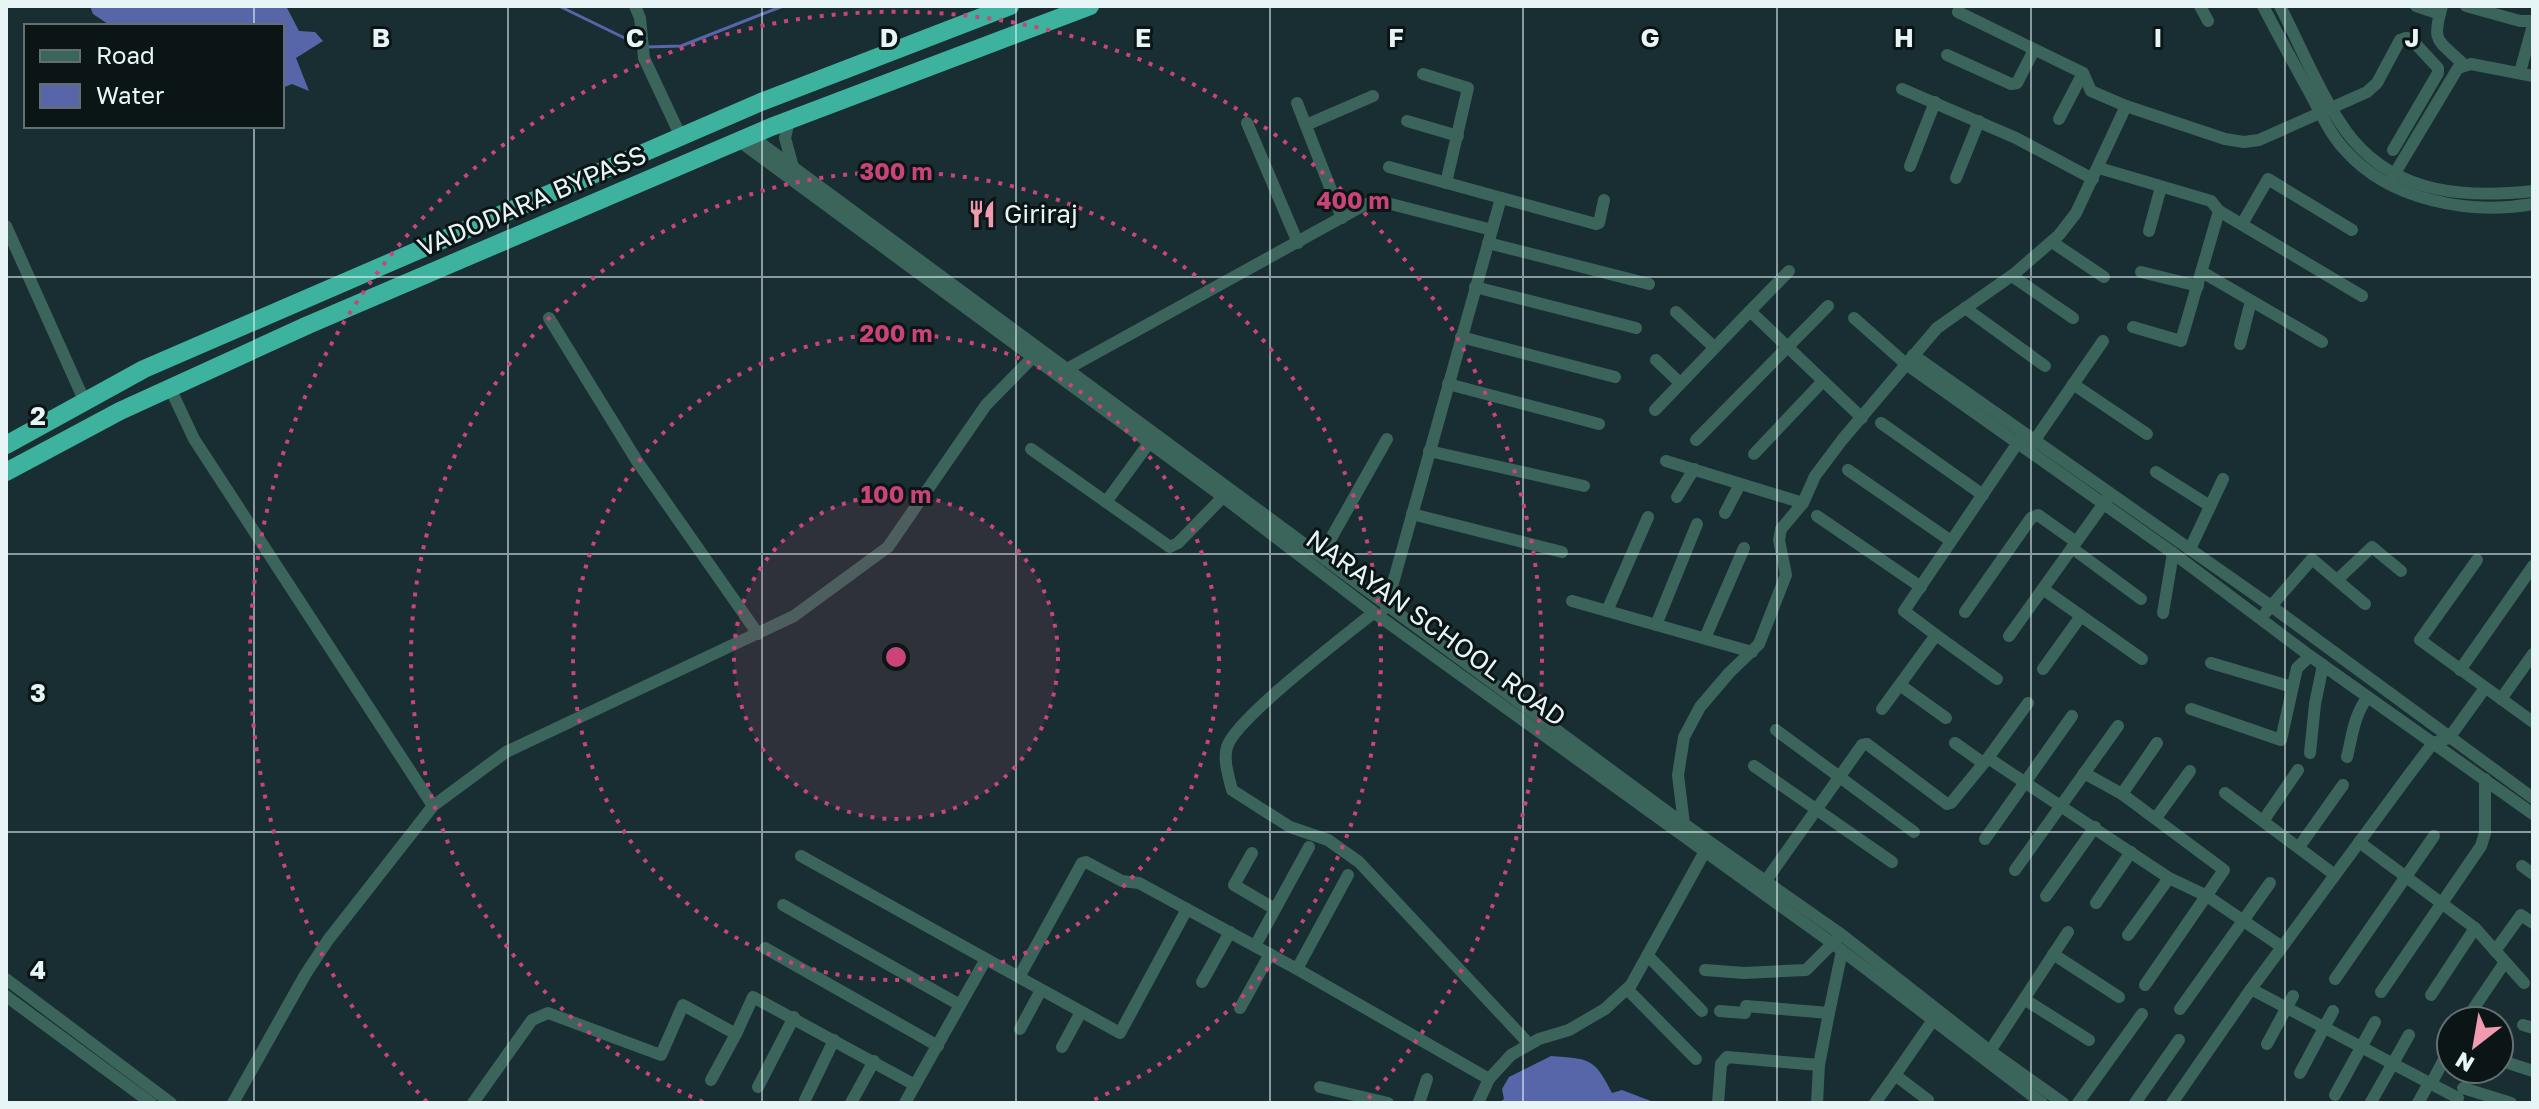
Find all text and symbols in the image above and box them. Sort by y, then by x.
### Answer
text: B [372,22,390,53]
text: C [626,22,644,53]
text: D [880,22,898,53]
text: E [1135,22,1151,53]
text: F [1388,22,1404,53]
text: G [1640,22,1660,53]
text: H [1894,22,1914,53]
text: I [2154,22,2162,53]
text: J [2405,22,2419,53]
legend [24,24,284,128]
text: Road [96,40,155,69]
text: Water [96,80,164,109]
street label: VADODARA BYPASS [413,138,651,263]
text: 300 m [860,156,932,185]
text: 400 m [1316,185,1390,214]
place label: Giriraj [1004,198,1078,229]
restaurant icon: Giriraj [967,199,997,229]
text: 200 m [860,318,932,347]
text: 2 [30,400,46,431]
text: 100 m [861,479,931,508]
street label: NARAYAN SCHOOL ROAD [1300,523,1572,732]
centre of rings [882,643,910,671]
text: 3 [30,677,46,708]
text: 4 [30,954,46,985]
north arrow [2435,1005,2515,1085]
text: N [2450,1047,2479,1078]

